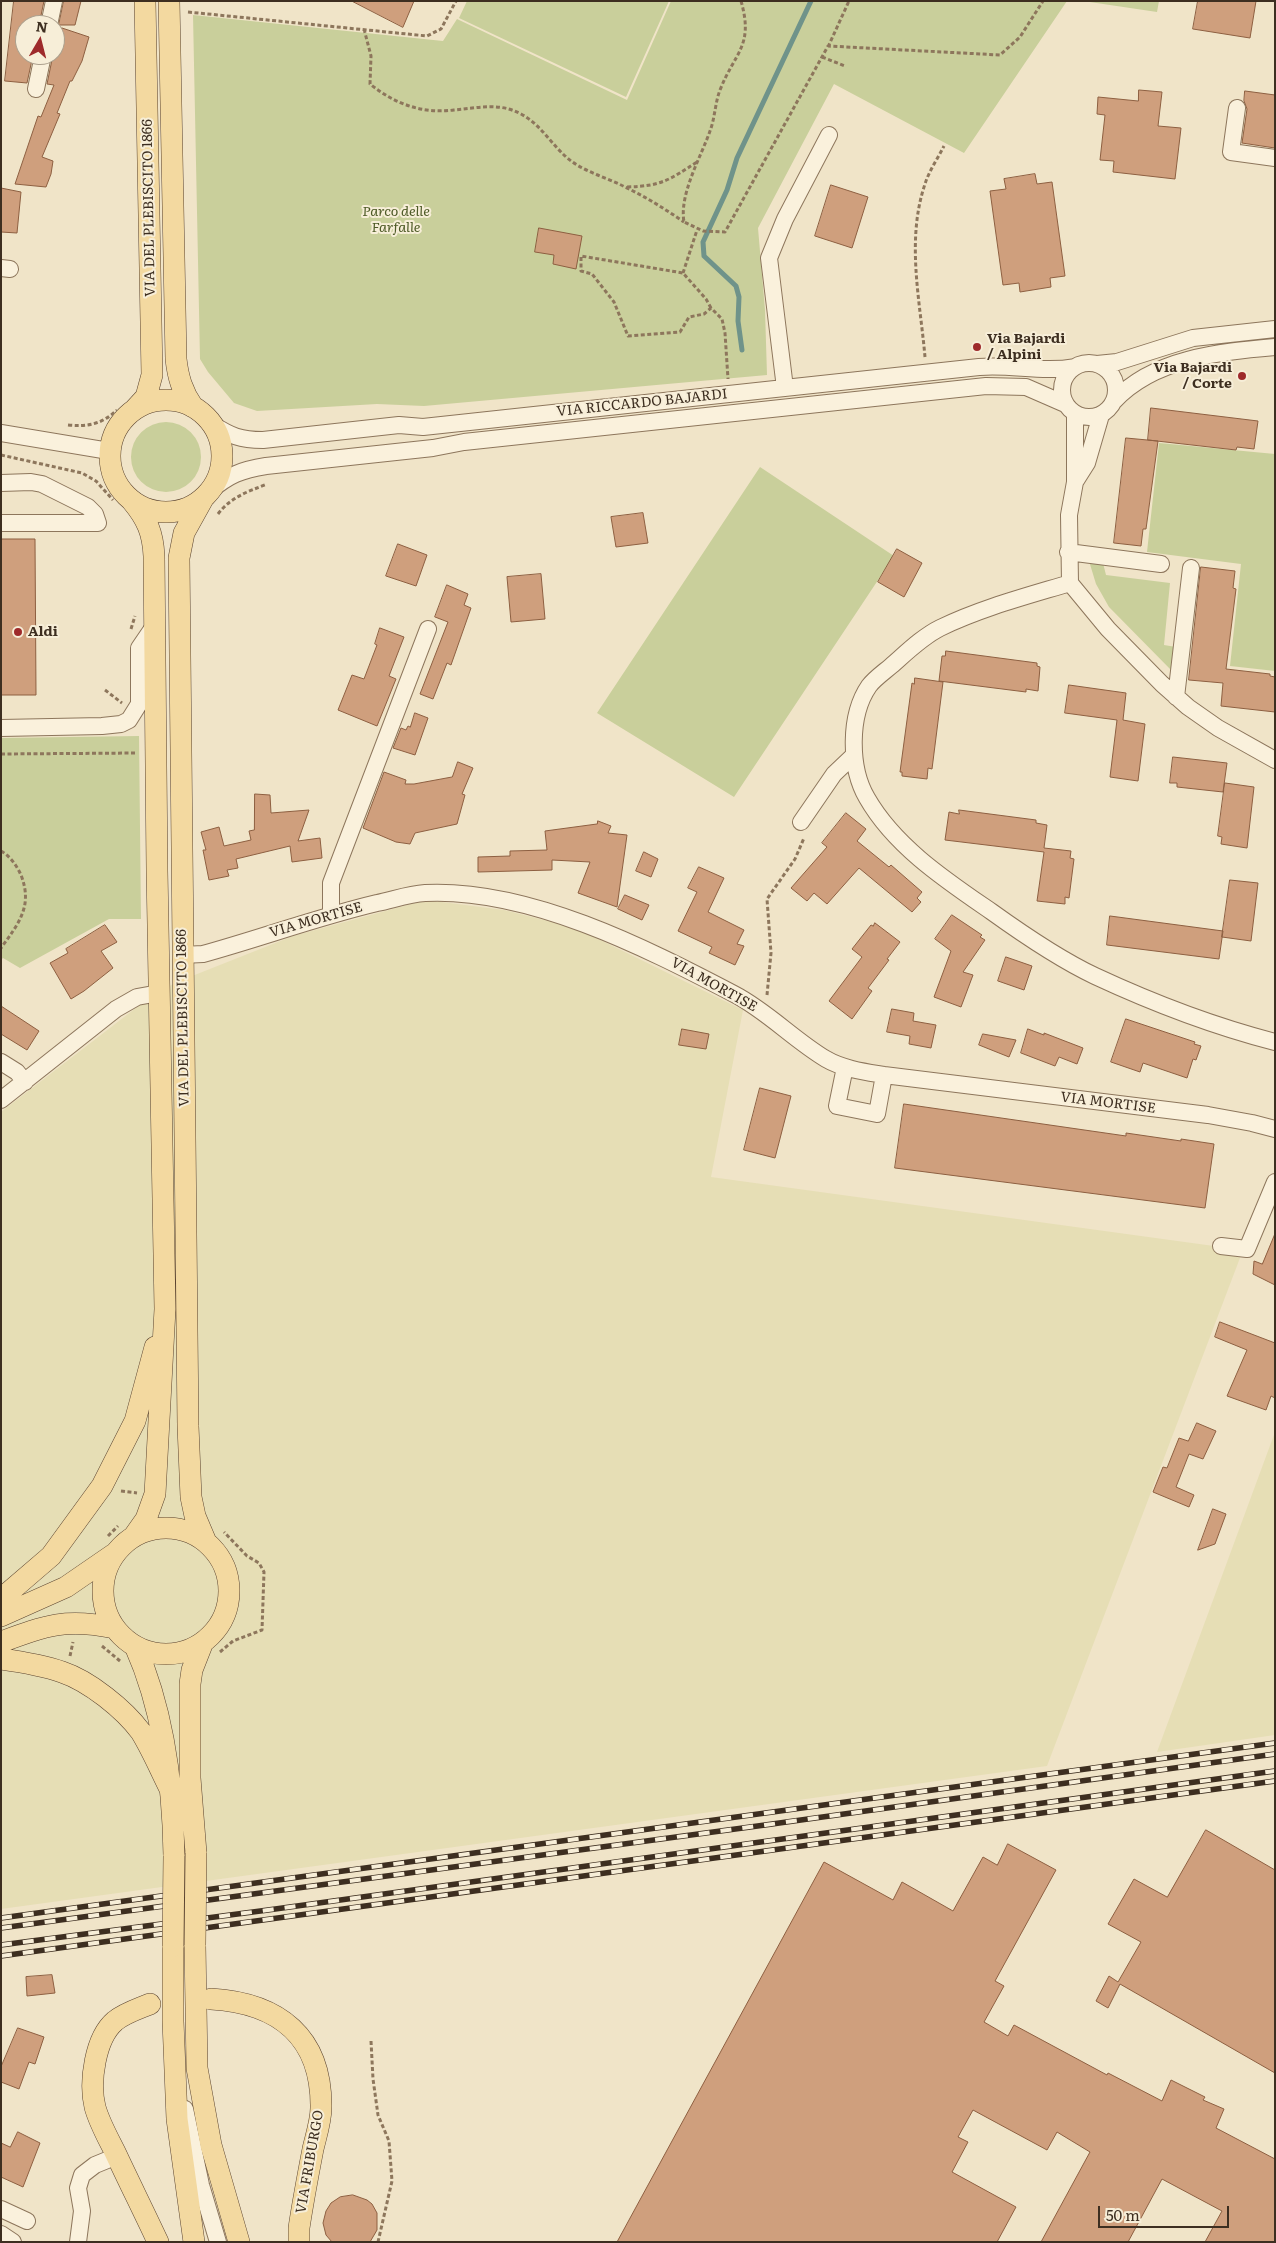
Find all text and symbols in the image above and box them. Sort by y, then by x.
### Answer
north arrow [15,15,65,65]
text: N [35,15,49,37]
street label: VIA DEL PLEBISCITO 1866 [139,119,159,297]
park label: Parco delle Farfalle [362,204,430,236]
place label: Via Bajardi / Alpini [987,331,1065,364]
marker: Via Bajardi / Alpini [971,341,983,353]
place label: Via Bajardi / Corte [1154,360,1232,392]
marker: Via Bajardi / Corte [1236,370,1248,382]
street label: VIA RICCARDO BAJARDI [556,386,728,420]
place label: Aldi [28,624,58,640]
marker: Aldi [12,626,24,638]
street label: VIA MORTISE [268,899,364,941]
street label: VIA DEL PLEBISCITO 1866 [173,929,193,1107]
street label: VIA MORTISE [668,954,760,1016]
street label: VIA MORTISE [1059,1089,1157,1117]
street label: VIA FRIBURGO [293,2109,327,2215]
scale bar [1101,2196,1232,2228]
text: 50 m [1106,2203,1140,2226]

